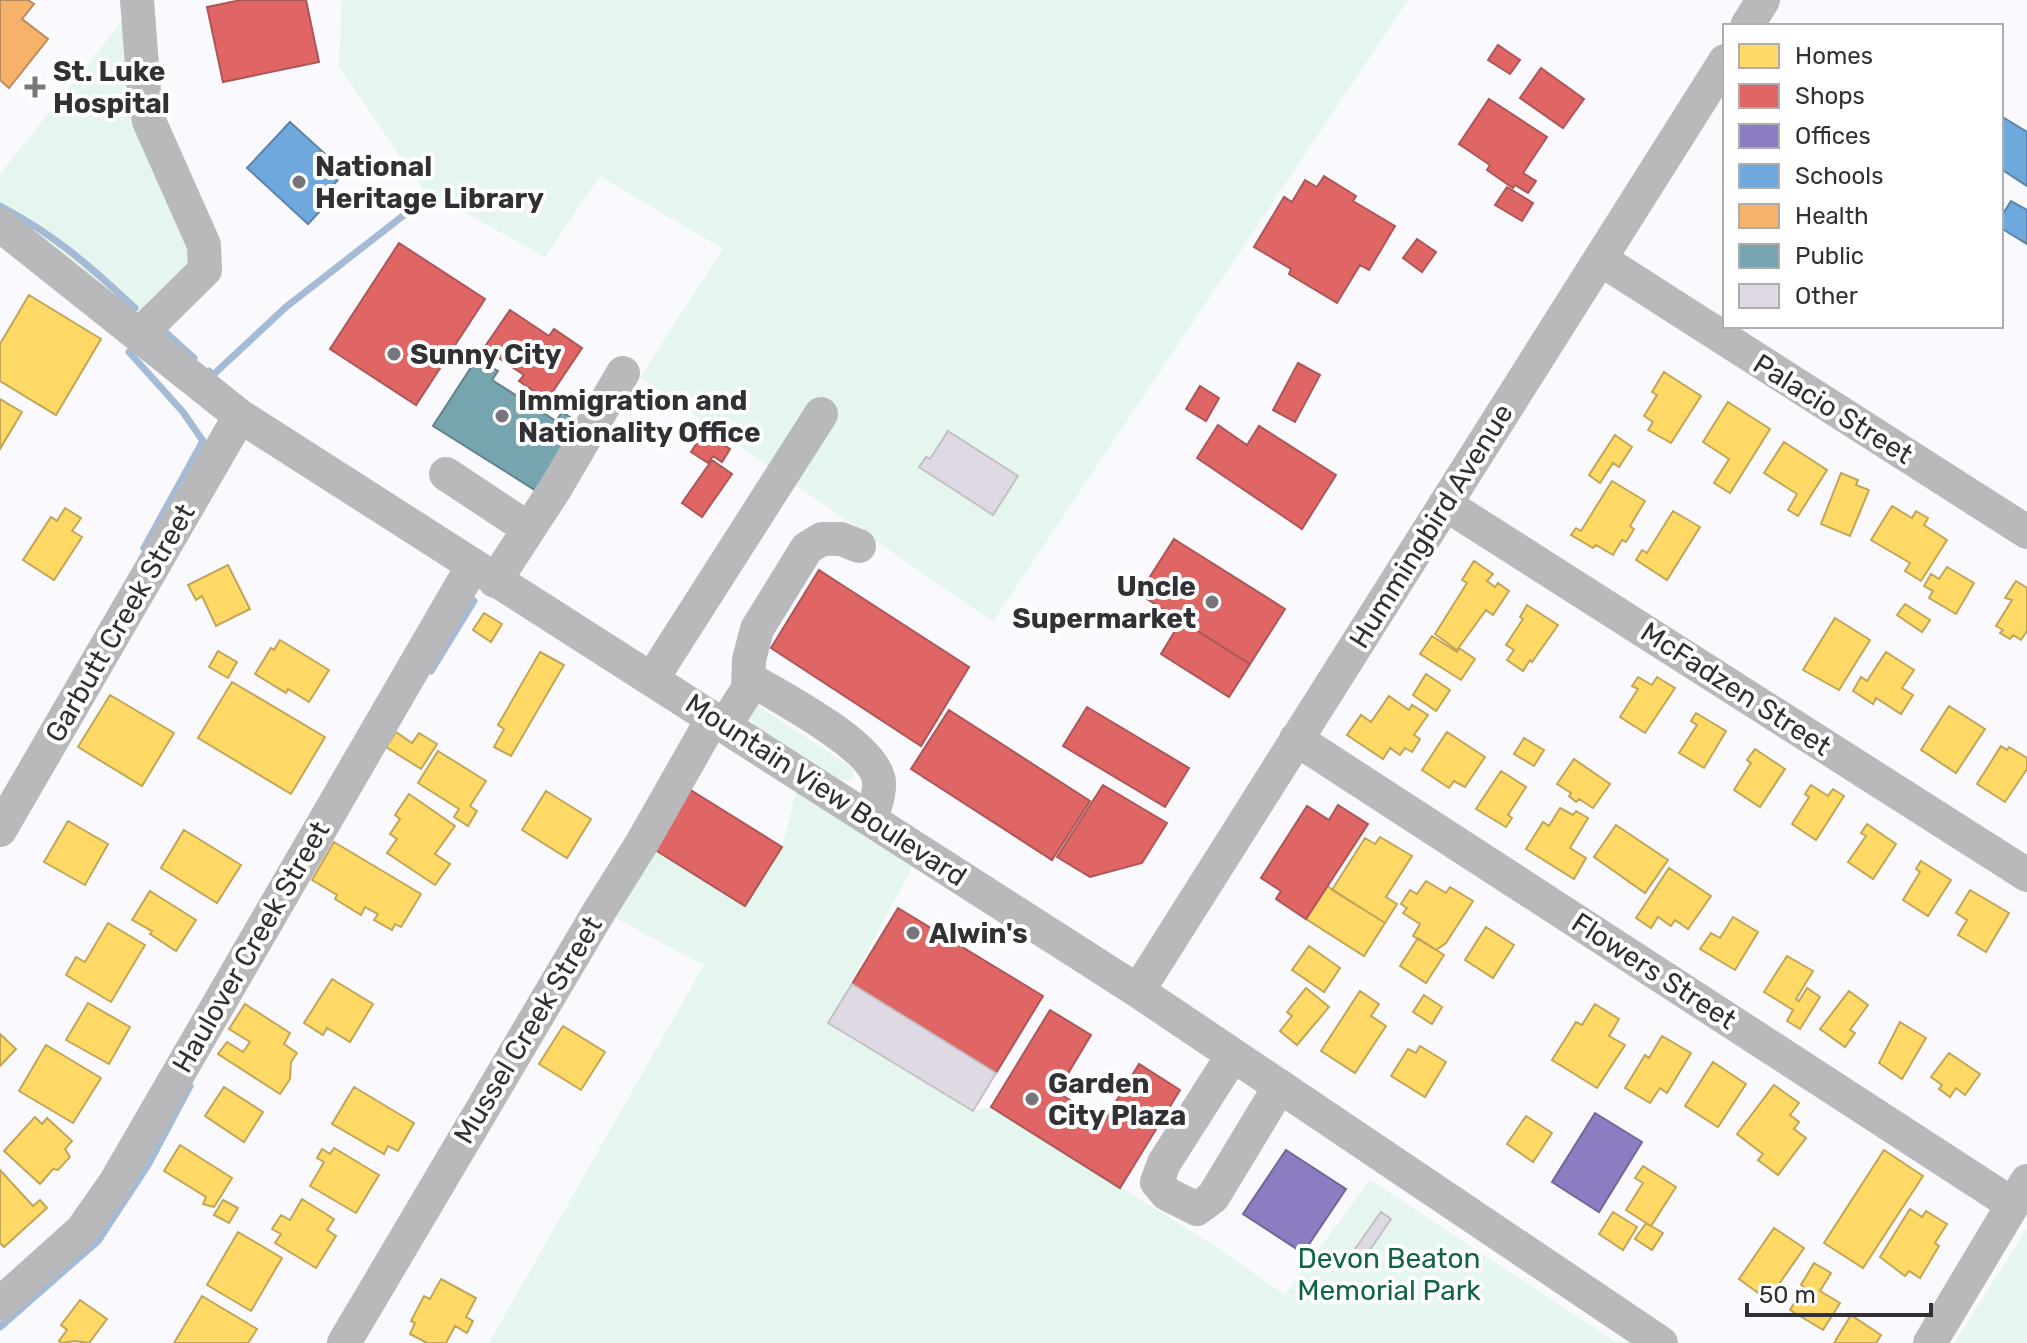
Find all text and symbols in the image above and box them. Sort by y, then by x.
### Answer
legend [1723,24,2003,328]
text: Homes [1795,42,1873,70]
place label: St. Luke Hospital [53,55,170,120]
marker: St. Luke Hospital [24,76,46,98]
text: Shops [1795,82,1865,110]
text: Offices [1795,122,1871,150]
place label: National Heritage Library [315,150,544,215]
text: Schools [1795,162,1883,190]
marker: National Heritage Library [290,173,308,191]
text: Health [1795,202,1869,230]
text: Public [1795,242,1864,270]
text: Other [1795,282,1858,310]
place label: Sunny City [410,338,562,371]
marker: Sunny City [385,345,403,363]
street label: Palacio Street [1747,347,1919,471]
place label: Immigration and Nationality Office [518,384,761,449]
street label: Hummingbird Avenue [1342,398,1520,654]
marker: Immigration and Nationality Office [493,407,511,425]
street label: Garbutt Creek Street [38,498,202,748]
place label: Uncle Supermarket [1012,570,1196,635]
marker: Uncle Supermarket [1203,593,1221,611]
street label: McFadzen Street [1635,615,1837,763]
street label: Mountain View Boulevard [679,687,973,893]
street label: Haulover Creek Street [166,815,336,1078]
street label: Flowers Street [1566,906,1742,1036]
street label: Mussel Creek Street [447,910,609,1150]
place label: Alwin's [929,917,1028,950]
marker: Alwin's [904,924,922,942]
place label: Garden City Plaza [1048,1067,1186,1132]
marker: Garden City Plaza [1023,1090,1041,1108]
park label: Devon Beaton Memorial Park [1297,1242,1481,1307]
scale bar [1747,1267,1931,1317]
text: 50 m [1759,1281,1816,1309]

